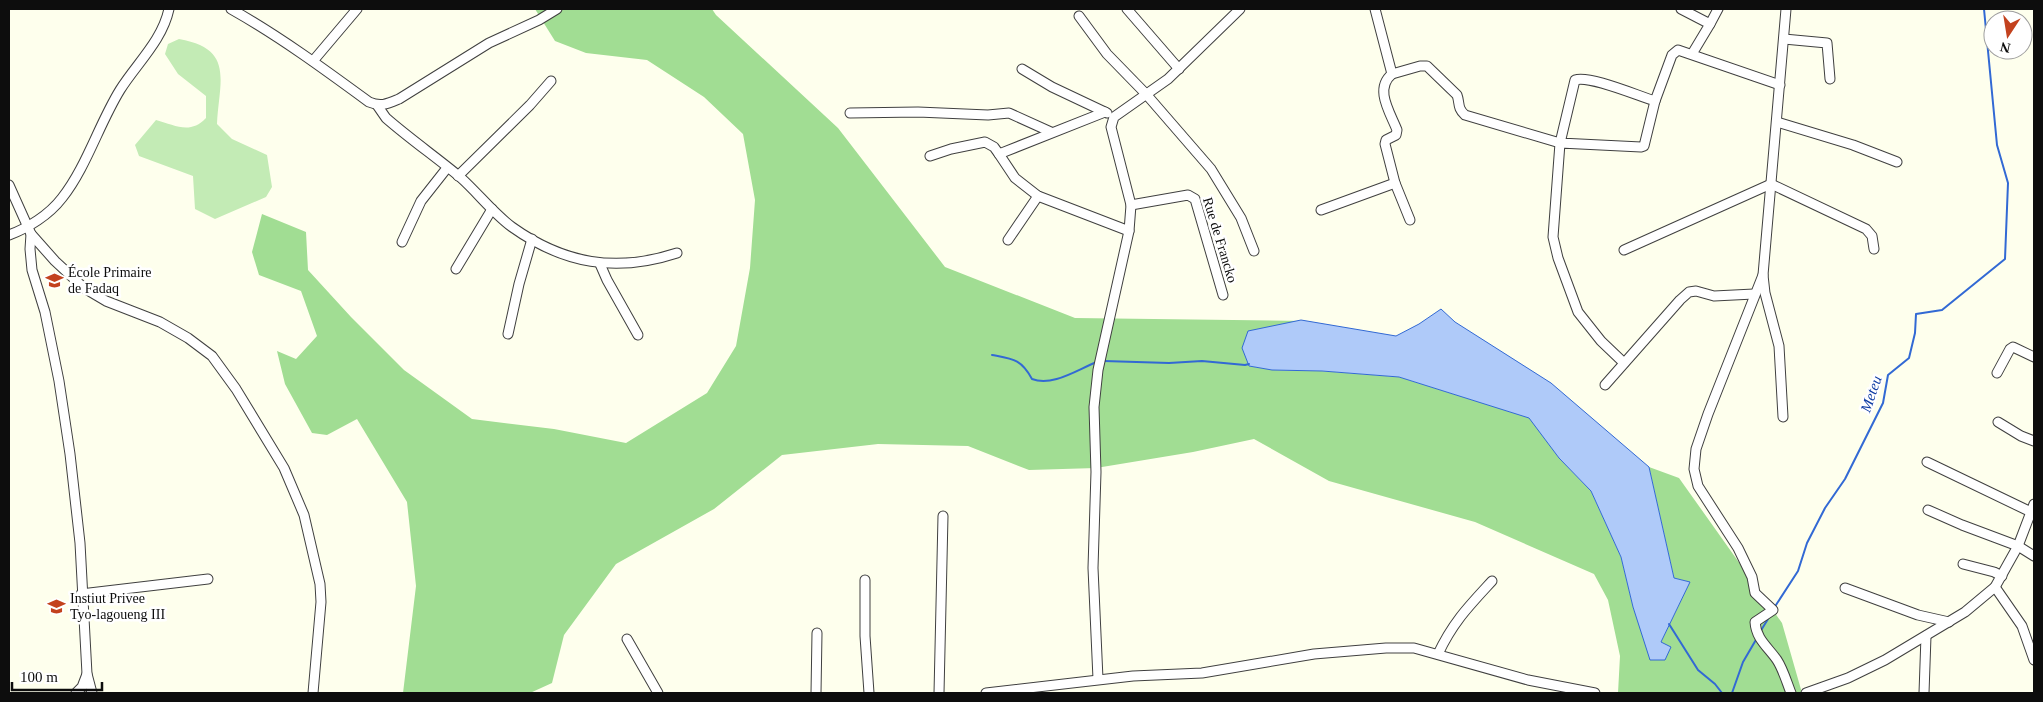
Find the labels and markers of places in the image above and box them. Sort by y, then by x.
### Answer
place label: École Primaire de Fadaq [68,264,152,296]
school or university icon: École Primaire de Fadaq [44,270,64,290]
place label: Instiut Privee Tyo-lagoueng III [70,591,165,622]
school or university icon: Instiut Privee Tyo-lagoueng III [46,596,66,616]

